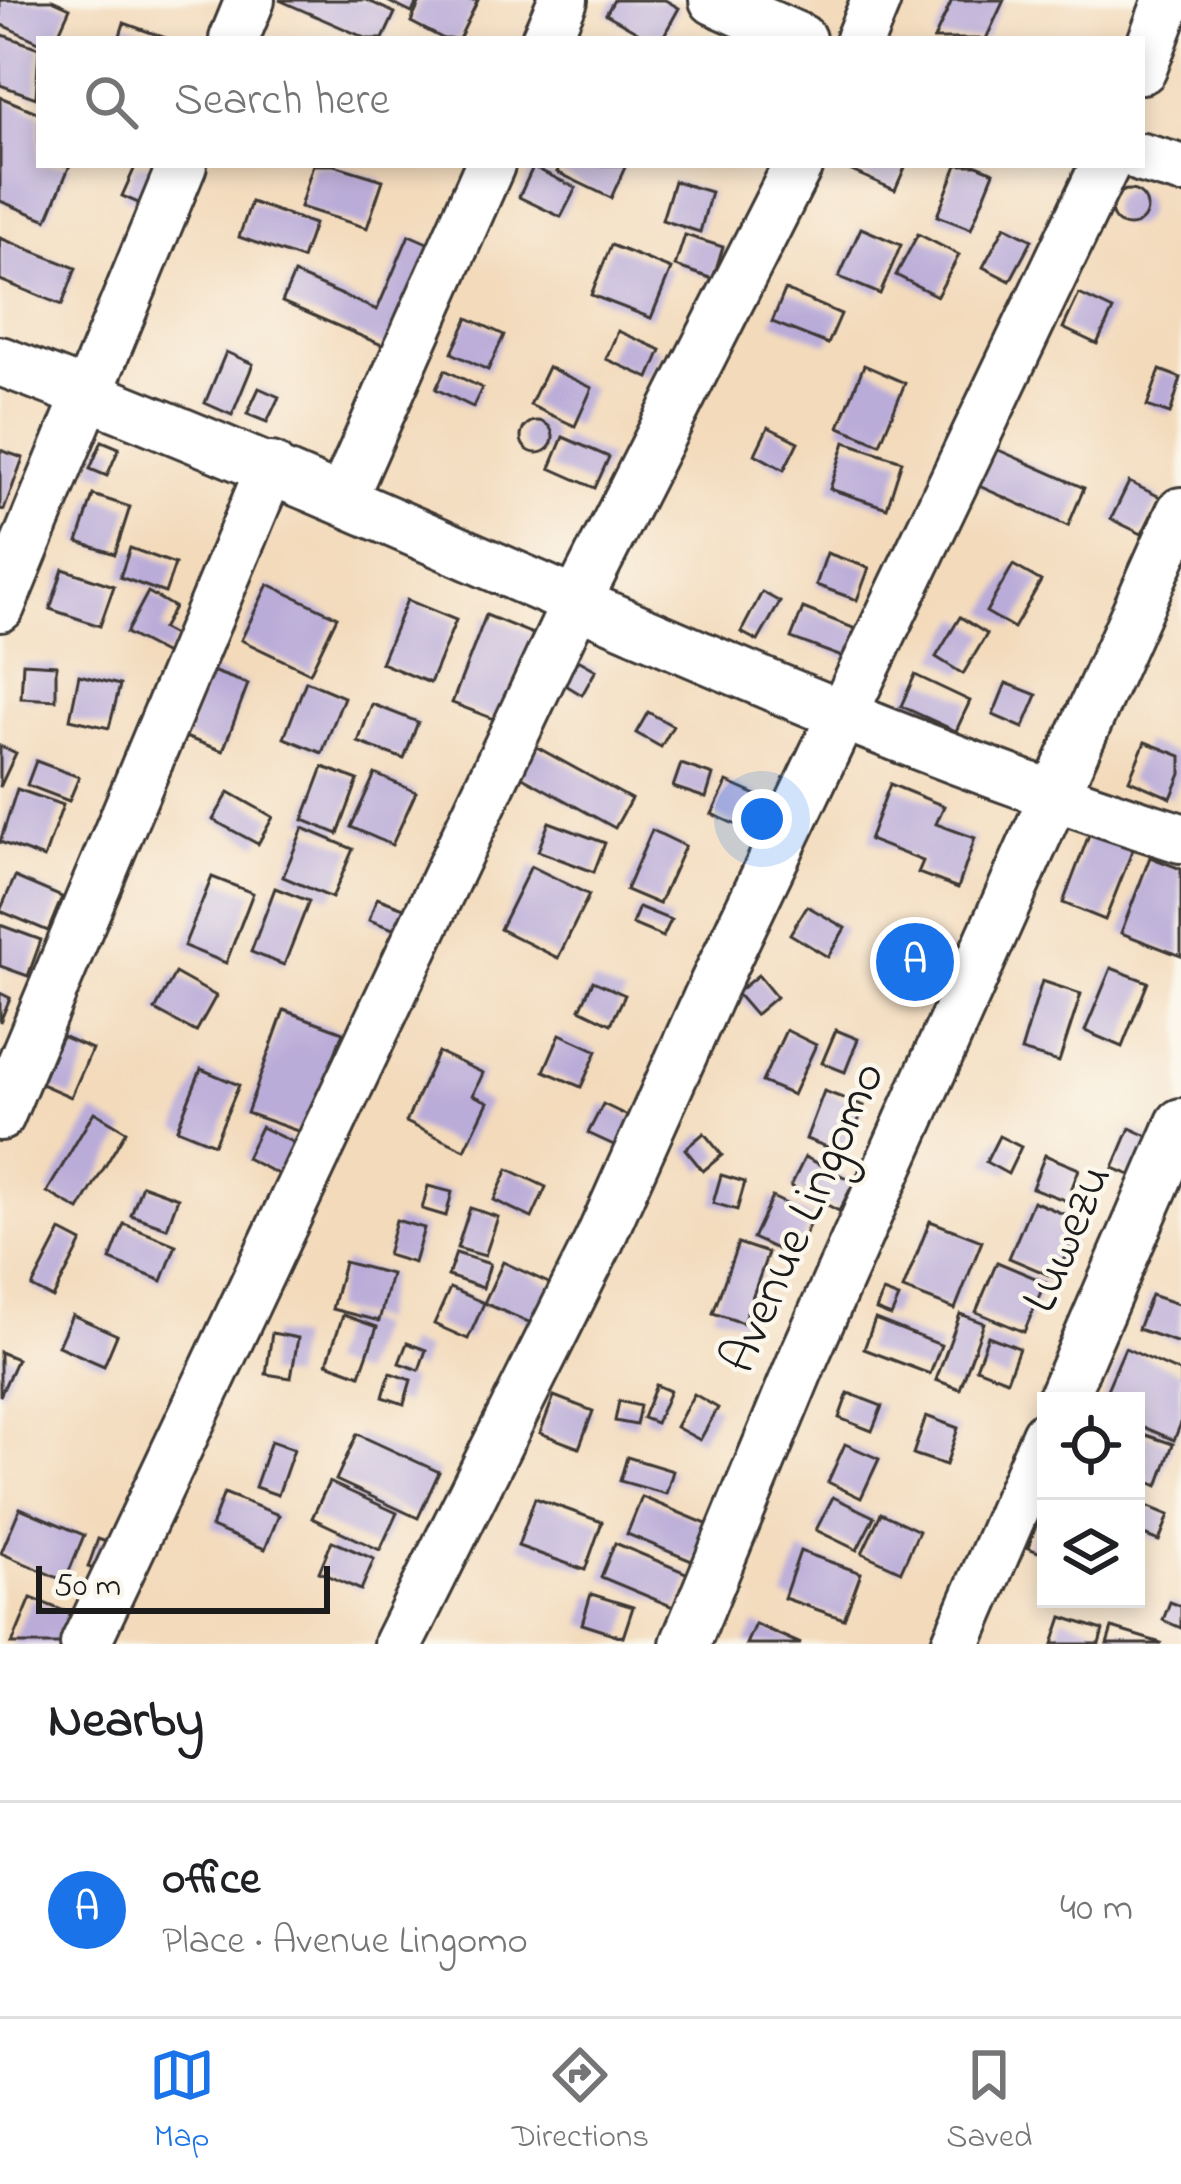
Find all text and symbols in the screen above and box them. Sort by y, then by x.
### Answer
search box [36,36,1145,168]
icon: search [78,69,144,135]
text: Search here [174,69,390,135]
your location [732,789,792,849]
pin: A [876,917,954,1007]
street label: Avenue Lingomo [703,1050,907,1386]
street label: Luwezu [1004,1153,1134,1325]
map controls [1037,1392,1145,1608]
button: locate [1037,1392,1145,1500]
button: layers [1037,1500,1145,1608]
scale bar [36,1560,330,1613]
text: 50 m [54,1563,121,1611]
text: Nearby [48,1685,204,1760]
text: office [162,1848,260,1914]
text: A [75,1881,99,1938]
text: 40 m [1060,1881,1133,1938]
text: Place · Avenue Lingomo [162,1914,528,1971]
tab: Map [149,2042,215,2162]
tab: Directions [512,2042,649,2162]
tab: Saved [946,2042,1032,2162]

